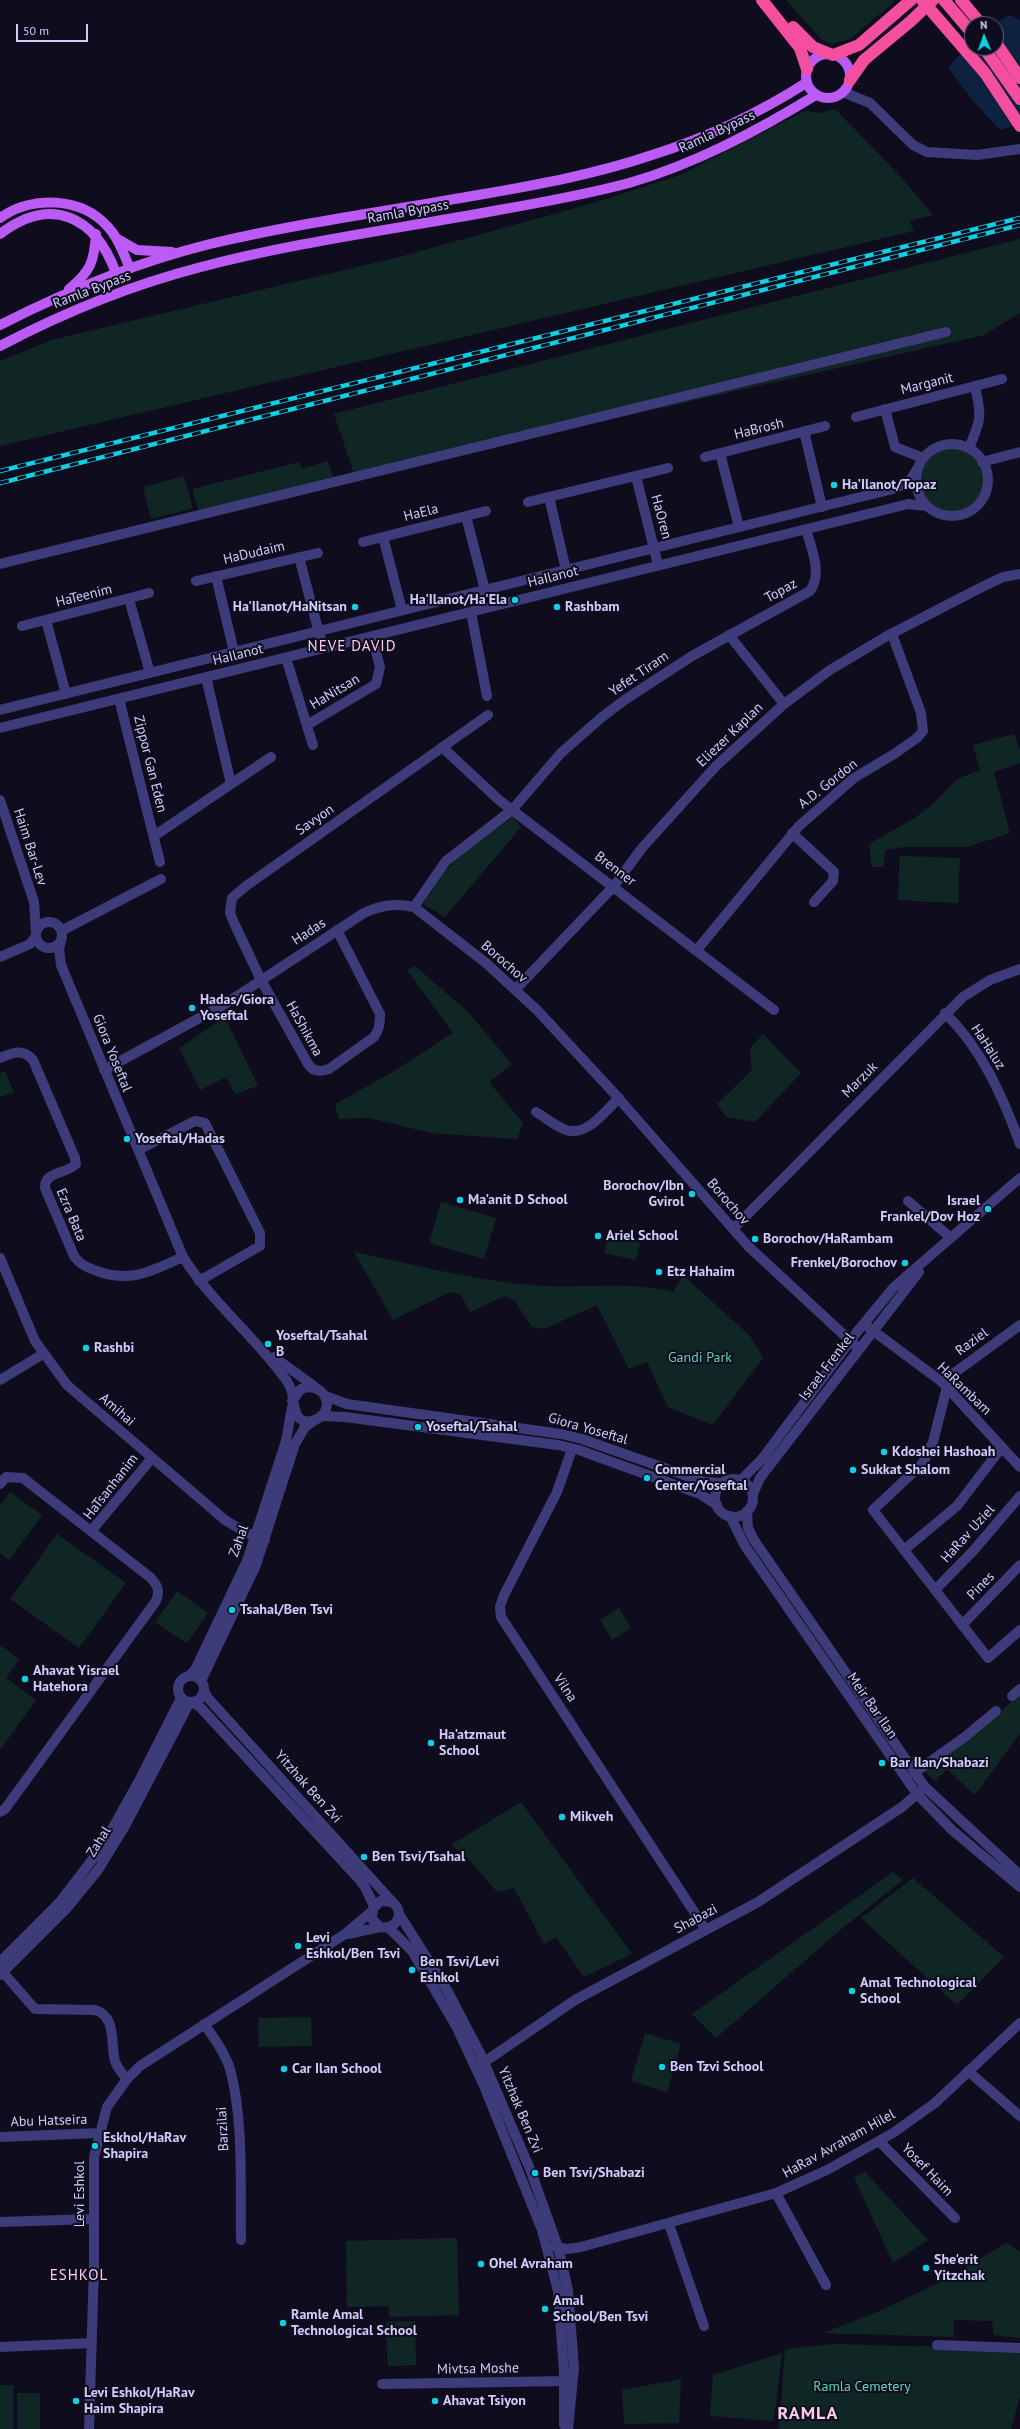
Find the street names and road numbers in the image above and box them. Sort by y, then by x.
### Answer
street label: Ramla Bypass [676,107,758,157]
street label: Ramla Bypass [366,197,450,227]
street label: Ramla Bypass [51,267,133,313]
street label: Marganit [899,369,955,399]
street label: HaBrosh [733,415,785,443]
street label: HaOren [647,493,675,541]
street label: HaEla [402,501,440,525]
street label: HaDudaim [222,538,286,568]
street label: HaIlanot [526,563,580,591]
street label: Topaz [762,575,800,607]
street label: HaTeenim [54,581,114,611]
street label: HaIlanot [211,641,265,669]
street label: Yefet Tiram [606,648,672,700]
street label: HaNitsan [307,671,363,713]
street label: Eliezer Kaplan [693,699,767,771]
street label: Zippor Gan Eden [130,714,170,814]
street label: A.D. Gordon [795,756,861,812]
street label: Savyon [293,801,337,839]
street label: Haim Bar-Lev [10,806,50,888]
street label: Brenner [591,848,639,890]
street label: Hadas [289,915,329,949]
street label: Borochov [477,937,531,987]
street label: HaShikma [282,999,326,1059]
street label: Giora Yoseftal [89,1012,135,1094]
street label: HaHaluz [967,1021,1009,1073]
street label: Marzuk [839,1059,881,1101]
street label: Borochov [703,1175,753,1229]
street label: Ezra Bata [52,1186,90,1244]
street label: Raziel [952,1325,992,1359]
street label: Israel Frenkel [796,1330,858,1404]
street label: HaRambam [933,1359,995,1419]
street label: Amihai [96,1390,138,1430]
street label: Giora Yoseftal [546,1410,630,1448]
street label: HaTsanhanim [80,1451,142,1523]
street label: HaRav Uziel [938,1502,998,1566]
street label: Zahal [225,1523,253,1559]
street label: Pines [964,1569,998,1603]
street label: Meir Bar Ilan [843,1670,901,1742]
street label: Vilna [550,1671,580,1705]
street label: Yitzhak Ben Zvi [271,1747,345,1827]
street label: Zahal [83,1824,115,1860]
street label: Shabazi [672,1901,720,1937]
street label: Yitzhak Ben Zvi [494,2064,546,2156]
street label: Barzilai [213,2106,233,2152]
street label: HaRav Avraham Hilel [780,2106,898,2182]
street label: Abu Hatseira [10,2111,88,2131]
street label: Yosef Haim [898,2140,956,2200]
street label: Levi Eshkol [72,2161,88,2227]
street label: Mivtsa Moshe [437,2360,519,2378]

